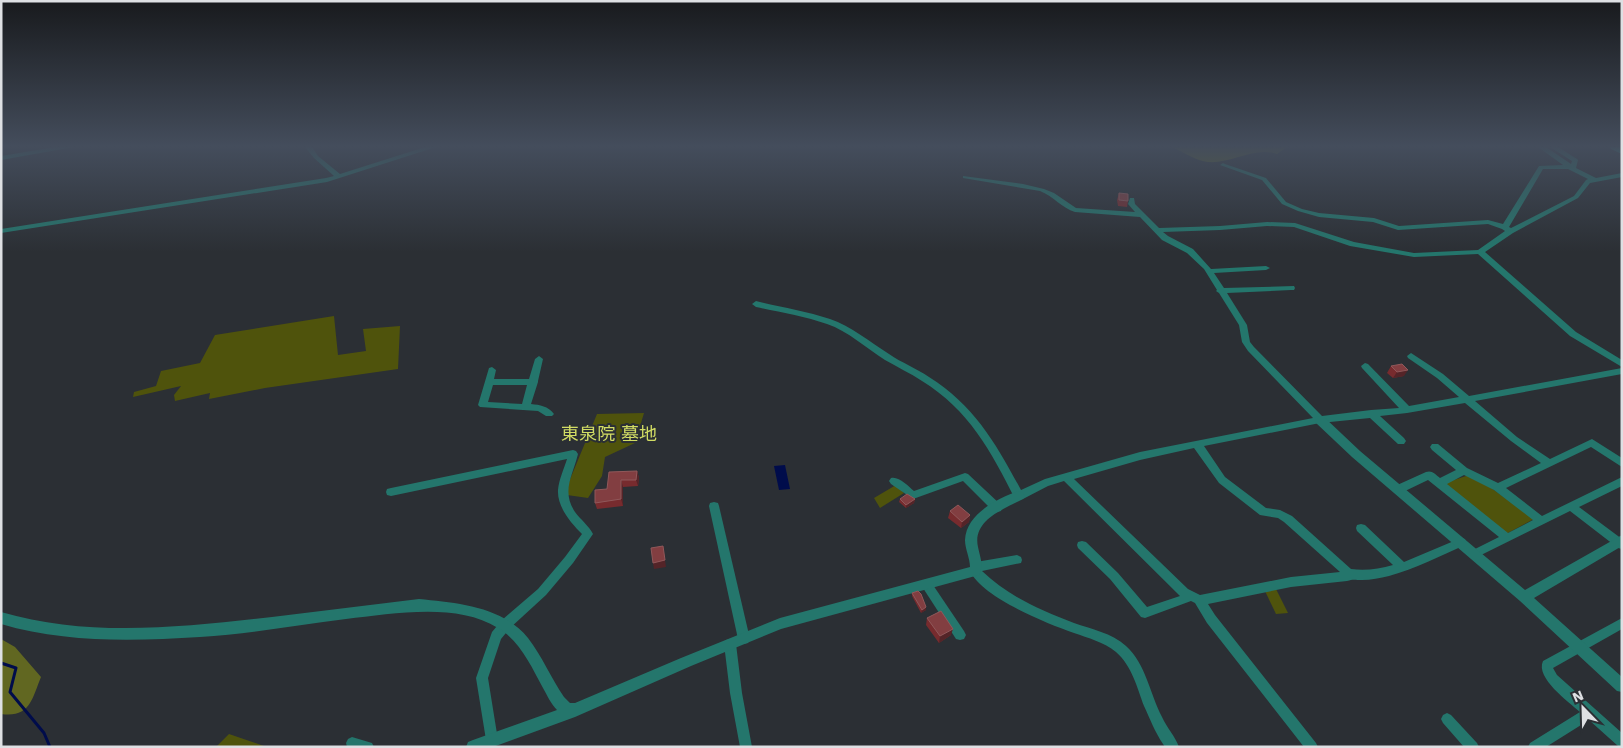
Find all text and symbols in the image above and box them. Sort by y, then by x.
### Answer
park label: 東泉院 墓地 [561,423,657,444]
north arrow [1558,683,1608,733]
text: N [1570,687,1586,705]

